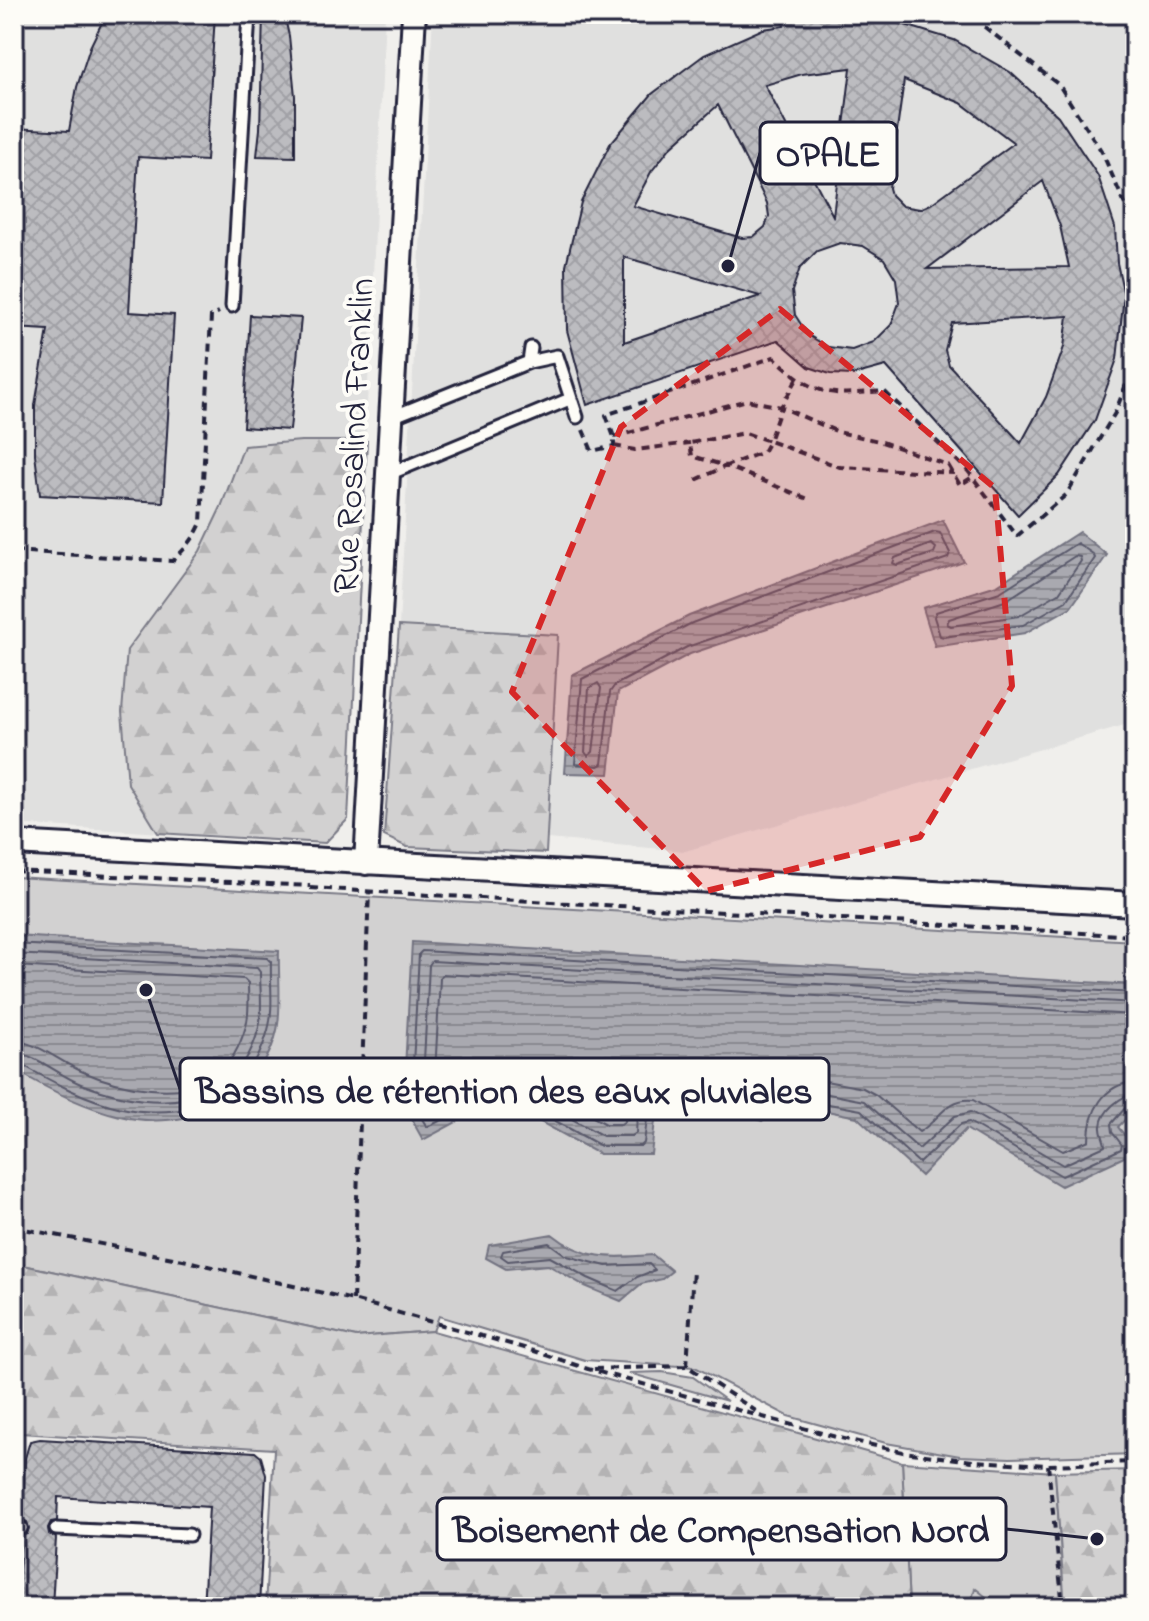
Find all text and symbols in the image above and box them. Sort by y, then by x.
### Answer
callout: OPALE [760,122,897,184]
text: OPALE [775,129,881,185]
street label: Rue Rosalind Franklin [321,277,391,595]
callout: Bassins de rétention des eaux pluviales [180,1058,829,1120]
text: Bassins de rétention des eaux pluviales [193,1066,813,1122]
callout: Boisement de Compensation Nord [437,1498,1006,1560]
text: Boisement de Compensation Nord [451,1505,990,1561]

